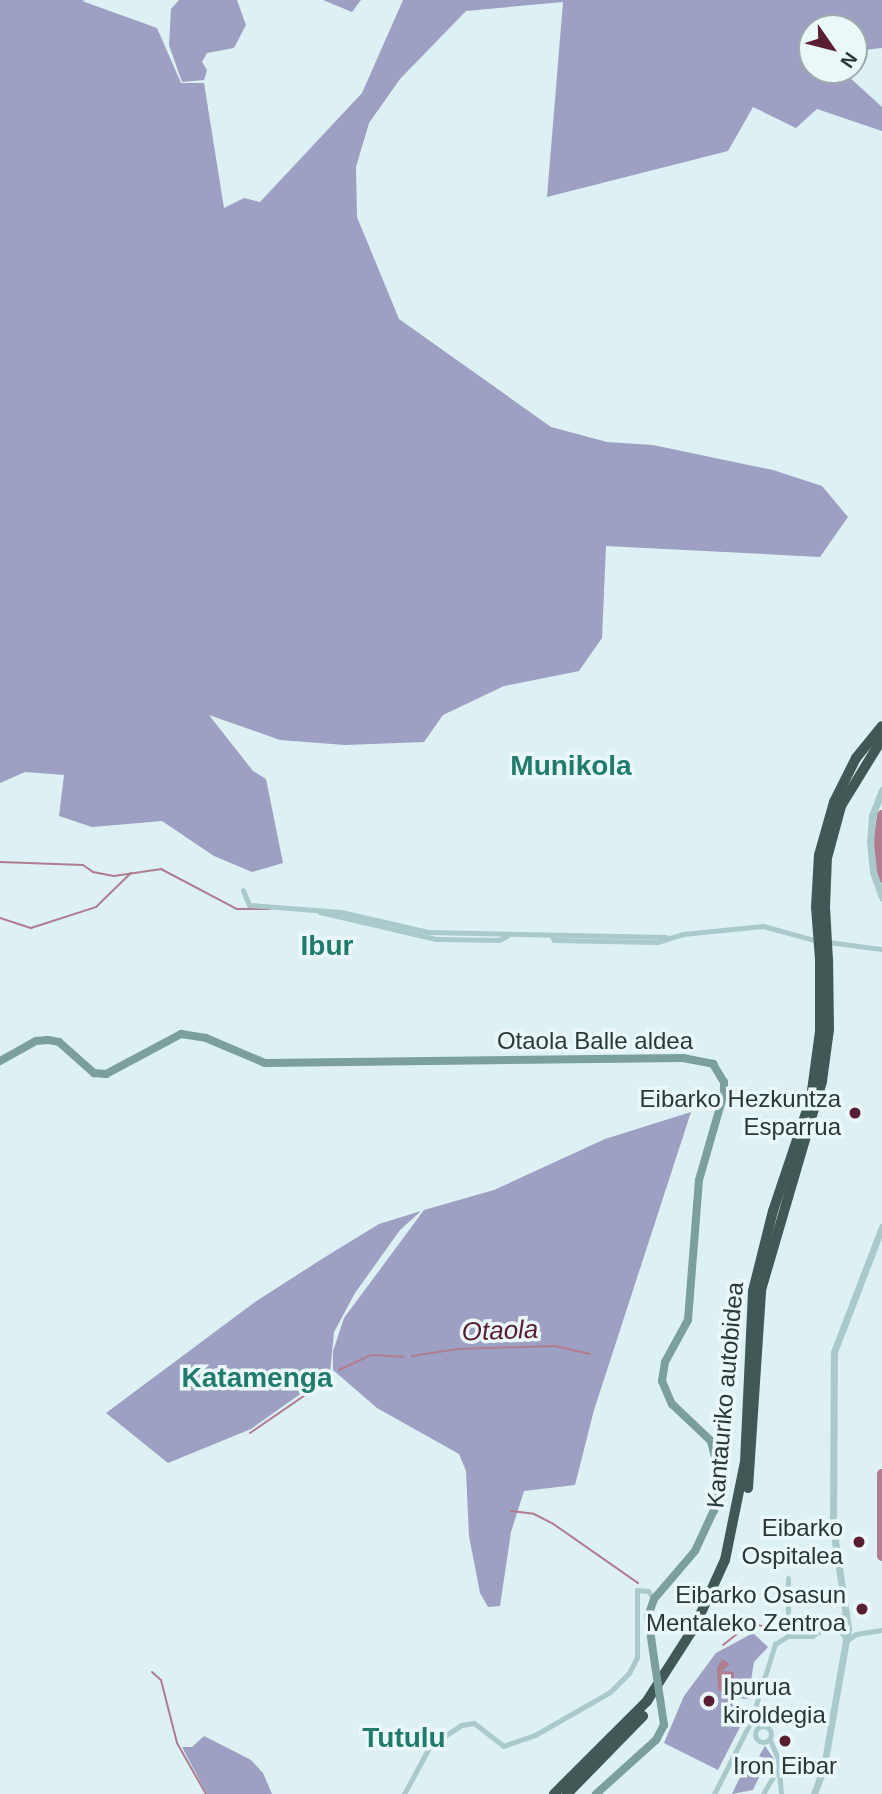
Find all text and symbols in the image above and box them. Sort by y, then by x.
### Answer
north arrow [798,14,868,84]
text: N [836,49,862,72]
district label: Munikola [510,749,632,783]
district label: Ibur [301,929,353,963]
street label: Otaola Balle aldea [497,1027,693,1055]
place label: Eibarko Hezkuntza Esparrua [640,1085,841,1141]
marker: Eibarko Hezkuntza Esparrua [847,1105,863,1121]
street label: Kantauriko autobidea [701,1281,749,1509]
water label: Otaola [461,1314,539,1348]
district label: Katamenga [182,1361,332,1395]
place label: Eibarko Ospitalea [742,1514,843,1570]
marker: Eibarko Ospitalea [849,1532,869,1552]
place label: Eibarko Osasun Mentaleko Zentroa [646,1581,846,1637]
marker: Eibarko Osasun Mentaleko Zentroa [852,1599,872,1619]
place label: Ipurua kiroldegia [723,1673,826,1729]
marker: Ipurua kiroldegia [701,1693,717,1709]
district label: Tutulu [362,1721,446,1755]
marker: Iron Eibar [777,1733,793,1749]
place label: Iron Eibar [733,1752,837,1780]

